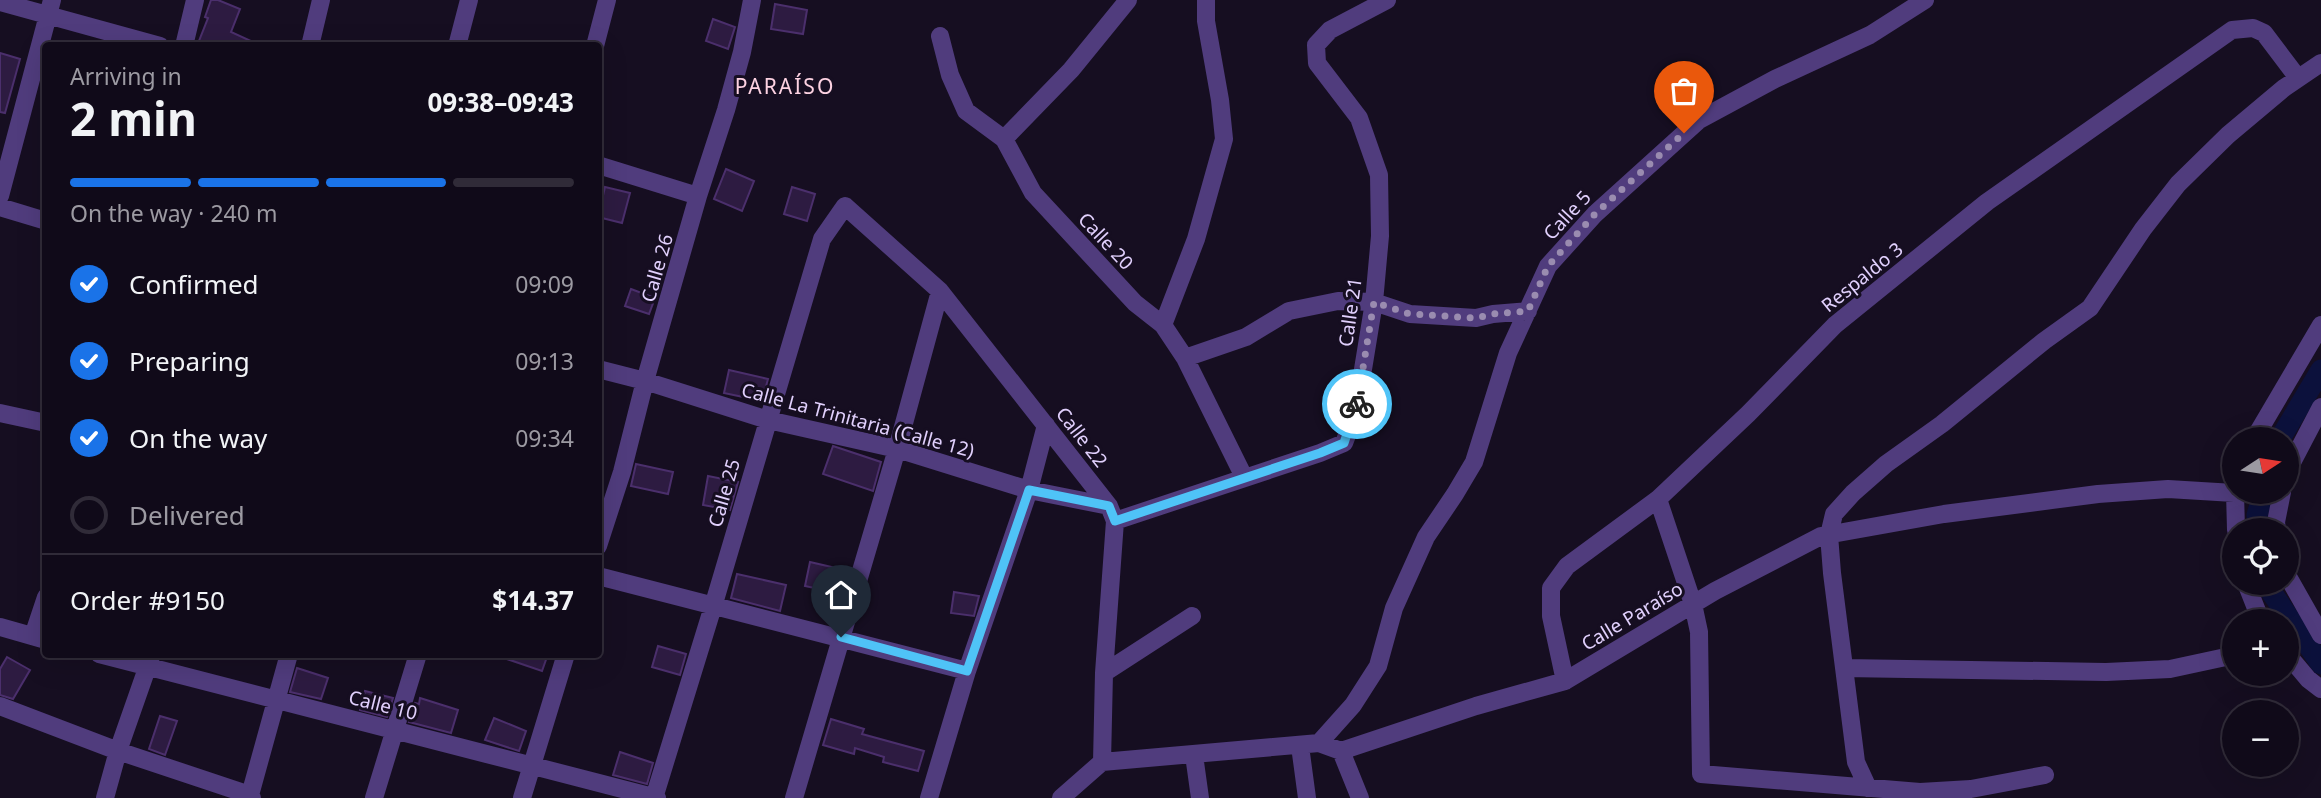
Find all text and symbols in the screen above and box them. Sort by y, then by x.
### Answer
text: Arriving in [70,60,182,92]
pin [1654,61,1714,133]
district label: PARAÍSO [735,72,835,100]
icon: bag [1665,72,1703,110]
text: 09:38–09:43 [427,84,574,120]
text: 2 min [70,87,197,149]
street label: Calle 5 [1537,185,1597,245]
text: On the way · 240 m [70,197,277,229]
street label: Calle 20 [1073,207,1139,275]
street label: Calle 26 [635,231,679,305]
street label: Respaldo 3 [1816,236,1908,318]
icon: check [70,265,108,303]
text: Confirmed [129,266,259,302]
text: 09:09 [515,268,574,300]
street label: Calle 21 [1332,276,1368,348]
icon: check [70,342,108,380]
text: Preparing [129,343,250,379]
text: 09:13 [515,345,574,377]
courier [1322,369,1392,439]
street label: Calle La Trinitaria (Calle 12) [739,376,977,464]
icon: bike [1338,385,1376,423]
street label: Calle 22 [1050,401,1114,473]
icon: check [70,419,108,457]
text: On the way [129,420,267,456]
text: 09:34 [515,422,574,454]
north arrow [2222,427,2300,504]
map controls [2222,427,2299,777]
street label: Calle 25 [702,456,746,530]
text: Delivered [129,497,245,533]
button: locate [2222,518,2299,595]
pin [811,565,871,637]
icon: home [822,576,860,614]
street label: Calle Paraíso [1576,576,1688,656]
text: Order #9150 [70,582,225,618]
text: $14.37 [492,582,574,618]
button: + [2222,609,2299,686]
street label: Calle 10 [346,684,420,726]
button: − [2222,700,2299,777]

